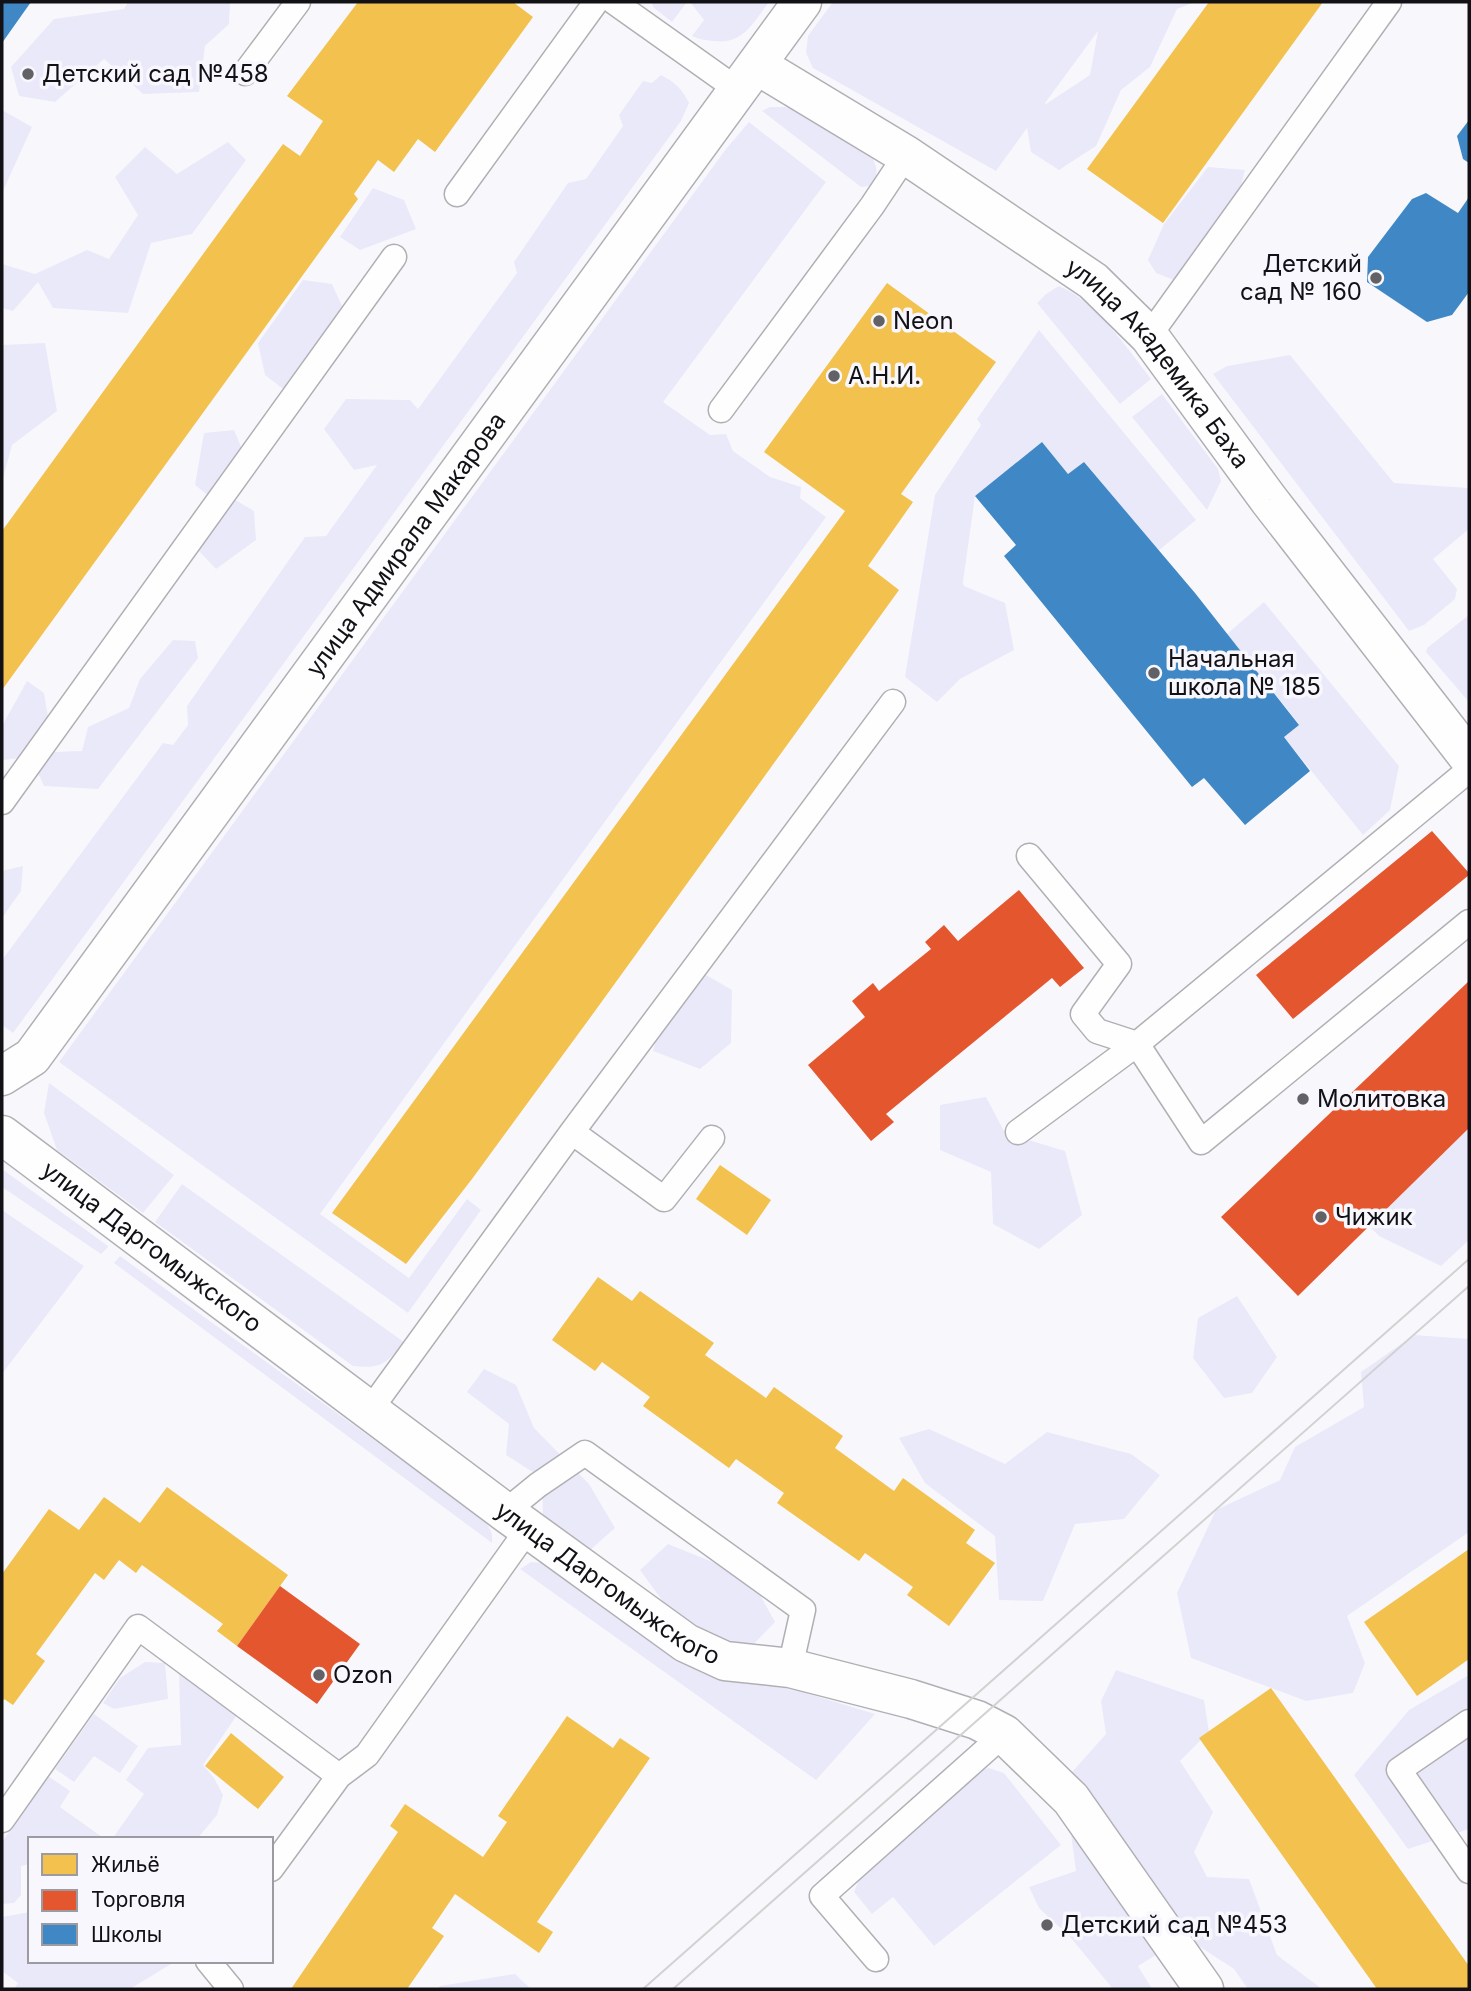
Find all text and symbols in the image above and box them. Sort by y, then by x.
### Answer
place label: Детский сад №458 [42,59,269,88]
marker: Детский сад №458 [20,66,36,82]
place label: Детский сад № 160 [1240,249,1362,306]
street label: улица Академика Баха [1060,252,1256,474]
marker: Детский сад № 160 [1368,270,1384,286]
place label: Neon [893,306,954,335]
marker: Neon [871,313,887,329]
place label: А.Н.И. [848,361,921,390]
marker: А.Н.И. [826,368,842,384]
street label: улица Адмирала Макарова [300,407,512,682]
place label: Начальная школа № 185 [1168,644,1321,701]
marker: Начальная школа № 185 [1146,665,1162,681]
place label: Молитовка [1317,1084,1446,1113]
marker: Молитовка [1295,1091,1311,1107]
street label: улица Даргомыжского [36,1155,268,1339]
place label: Чижик [1335,1202,1413,1231]
marker: Чижик [1313,1209,1329,1225]
street label: улица Даргомыжского [490,1495,725,1671]
place label: Ozon [333,1660,393,1689]
marker: Ozon [311,1667,327,1683]
legend [28,1837,273,1963]
text: Жильё [91,1852,160,1877]
text: Торговля [91,1887,185,1912]
place label: Детский сад №453 [1061,1910,1288,1939]
marker: Детский сад №453 [1039,1917,1055,1933]
text: Школы [91,1922,162,1947]

